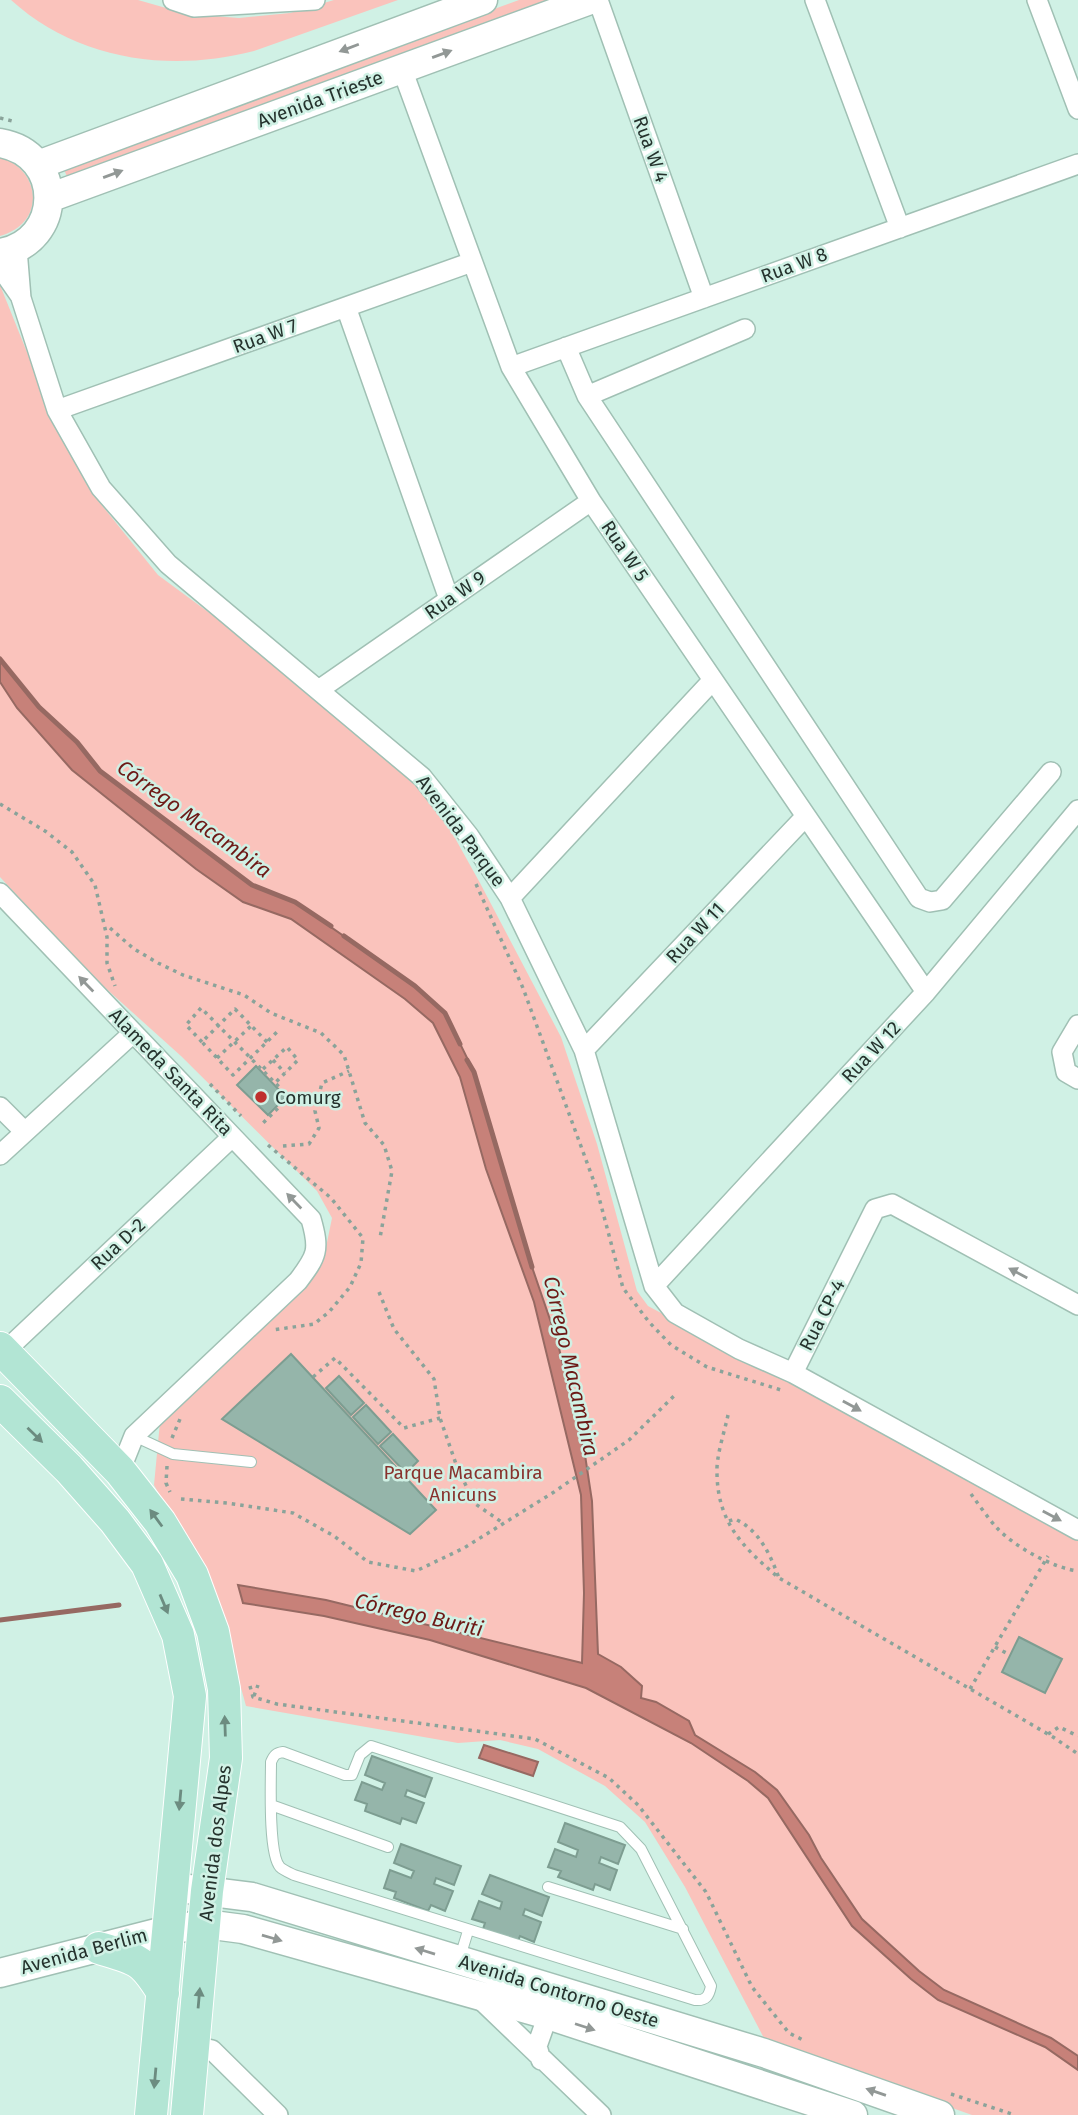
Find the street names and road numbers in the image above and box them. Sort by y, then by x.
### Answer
street label: Avenida Trieste [254,66,386,132]
street label: Rua W 4 [628,113,674,185]
street label: Rua W 8 [758,242,830,288]
street label: Rua W 7 [230,314,300,358]
street label: Rua W 5 [596,516,654,586]
street label: Rua W 9 [420,566,490,624]
street label: Avenida Parque [412,771,510,891]
street label: Rua W 11 [661,898,729,968]
street label: Alameda Santa Rita [104,1004,238,1140]
street label: Rua W 12 [837,1016,905,1088]
street label: Rua D-2 [86,1213,150,1275]
street label: Rua CP-4 [794,1276,850,1354]
street label: Avenida dos Alpes [194,1764,236,1922]
street label: Avenida Berlim [18,1923,150,1979]
street label: Avenida Contorno Oeste [456,1950,662,2032]

